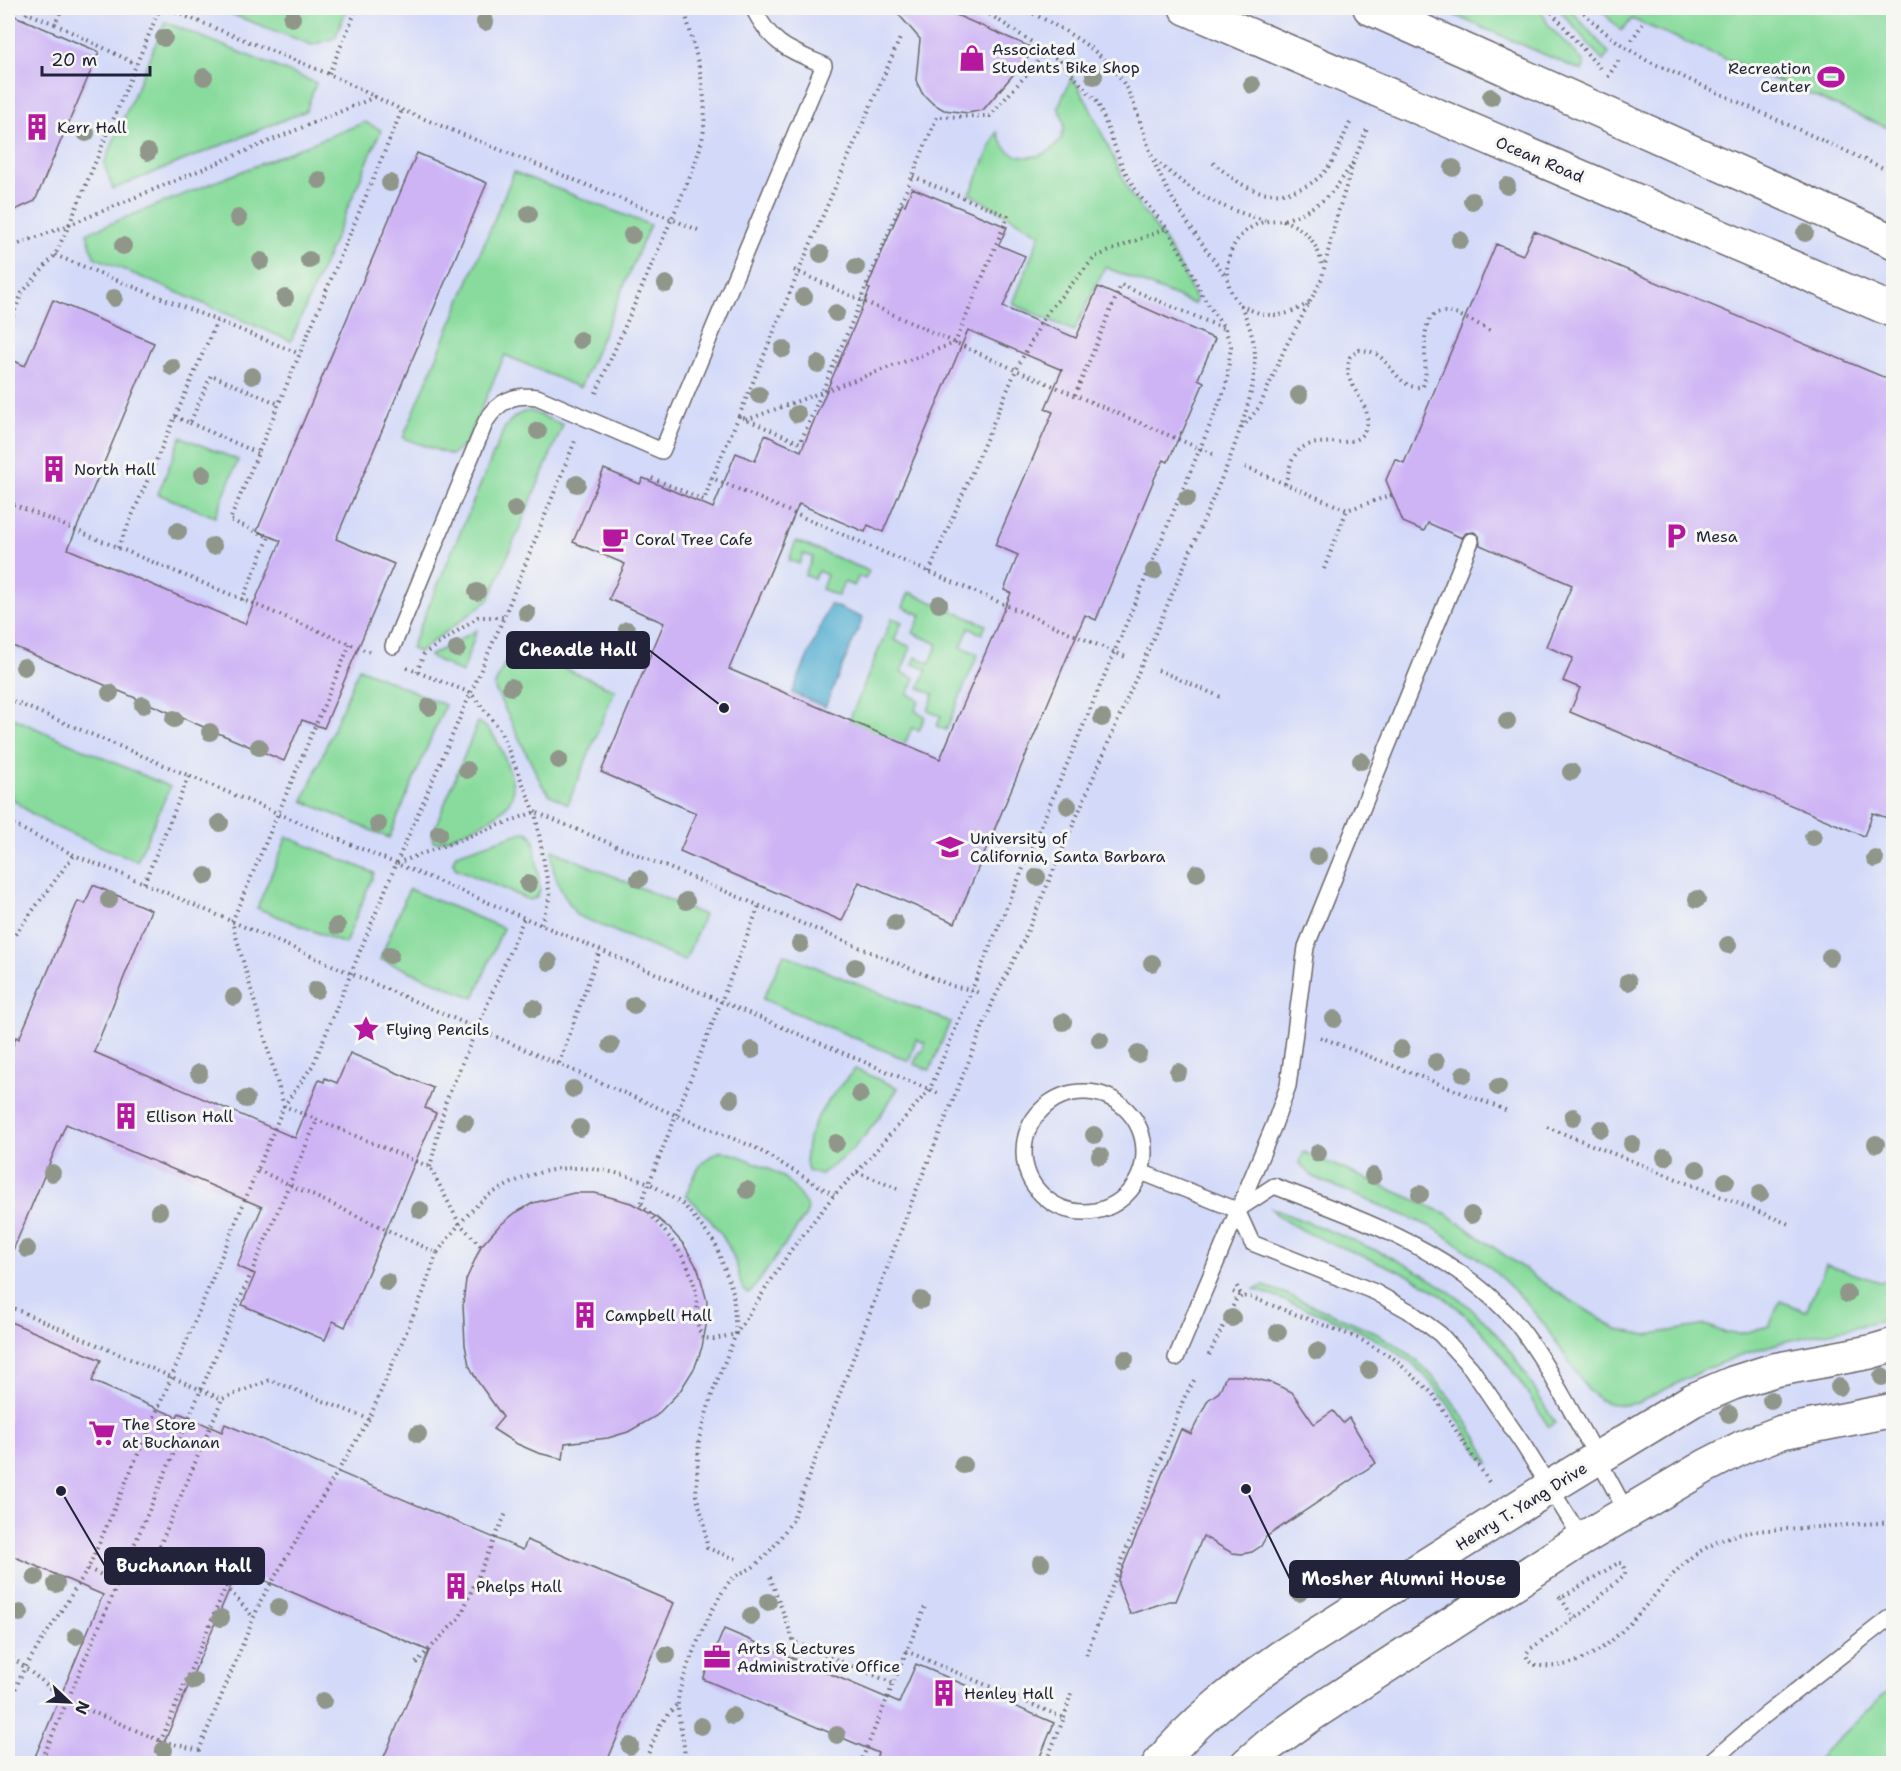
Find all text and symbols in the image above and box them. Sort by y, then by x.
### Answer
scale bar [42,39,150,77]
place label: Associated Students Bike Shop [992,39,1140,78]
shop icon: Associated Students Bike Shop [957,43,987,73]
text: 20 m [51,48,97,72]
place label: Recreation Center [1728,58,1811,97]
sports icon: Recreation Center [1816,62,1846,92]
building icon: Kerr Hall [22,112,52,142]
place label: Kerr Hall [57,117,127,138]
street label: Ocean Road [1493,132,1587,187]
building icon: North Hall [39,454,69,484]
place label: North Hall [74,459,156,480]
parking icon: Mesa [1661,521,1691,551]
cafe icon: Coral Tree Cafe [600,524,630,554]
place label: Mesa [1696,526,1738,547]
place label: Coral Tree Cafe [635,529,753,550]
callout: Cheadle Hall [507,632,649,668]
text: Cheadle Hall [519,638,637,662]
place label: University of California, Santa Barbara [970,828,1165,867]
school or university icon: University of California, Santa Barbara [935,832,965,862]
place icon: Flying Pencils [351,1014,381,1044]
place label: Flying Pencils [386,1019,489,1040]
building icon: Ellison Hall [111,1101,141,1131]
place label: Ellison Hall [146,1106,233,1127]
building icon: Campbell Hall [570,1300,600,1330]
place label: Campbell Hall [605,1305,712,1326]
place label: The Store at Buchanan [122,1414,220,1453]
supermarket icon: The Store at Buchanan [87,1418,117,1448]
street label: Henry T. Yang Drive [1452,1457,1591,1555]
callout: Buchanan Hall [105,1548,264,1584]
text: Buchanan Hall [116,1554,252,1578]
callout: Mosher Alumni House [1290,1561,1519,1597]
text: Mosher Alumni House [1302,1567,1507,1591]
building icon: Phelps Hall [441,1571,471,1601]
place label: Phelps Hall [476,1576,562,1597]
place label: Arts & Lectures Administrative Office [737,1638,900,1677]
office icon: Arts & Lectures Administrative Office [702,1642,732,1672]
north arrow [39,1672,99,1732]
building icon: Henley Hall [929,1678,959,1708]
place label: Henley Hall [964,1683,1054,1704]
text: N [70,1698,94,1718]

